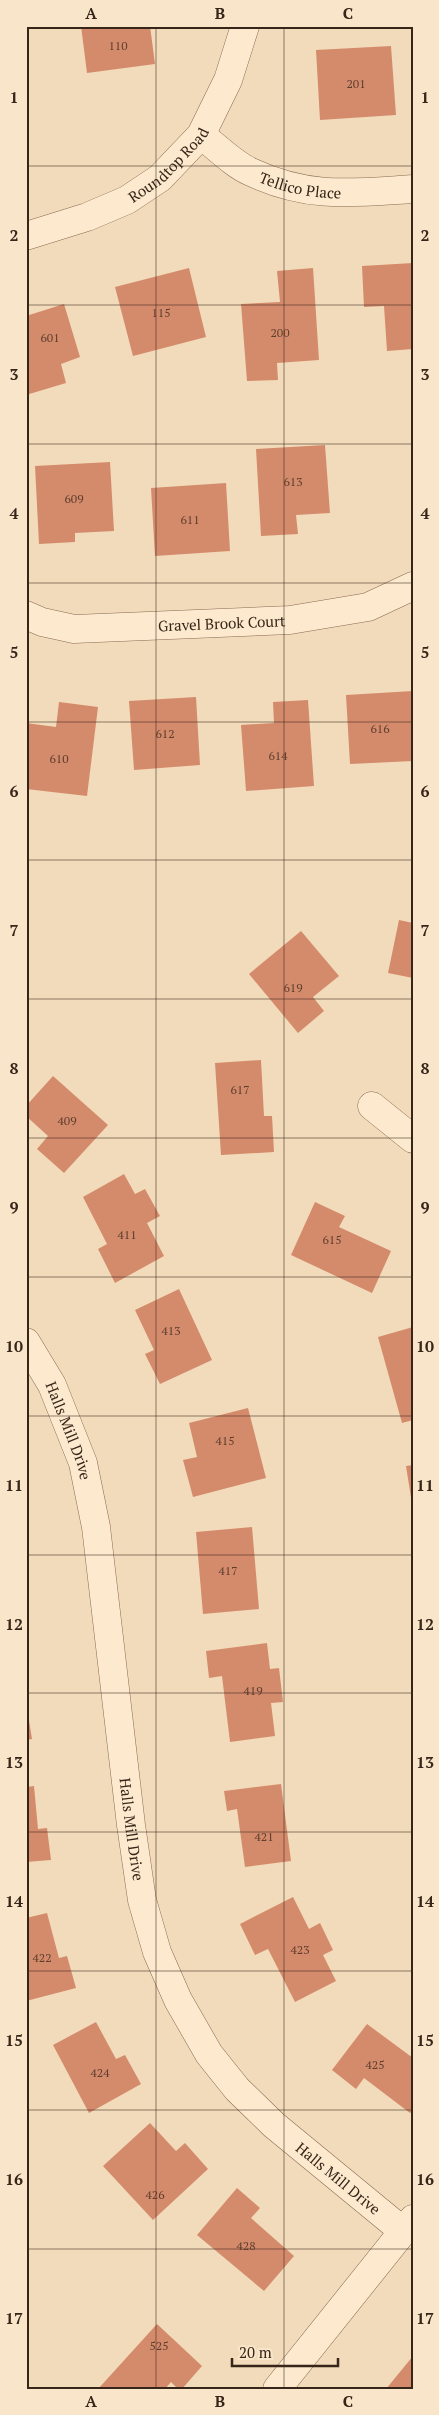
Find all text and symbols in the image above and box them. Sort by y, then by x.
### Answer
text: A [85,2,97,24]
text: B [215,2,225,24]
text: C [343,2,353,24]
house number: 110 [108,38,128,53]
house number: 201 [346,76,366,91]
text: 1 [9,86,19,108]
text: 1 [420,86,430,108]
street label: Roundtop Road [124,124,213,207]
street label: Tellico Place [257,167,342,203]
text: 2 [9,224,19,246]
text: 2 [420,224,430,246]
house number: 115 [151,305,171,320]
house number: 200 [270,325,290,340]
house number: 601 [40,330,60,345]
text: 3 [9,363,19,385]
text: 3 [420,363,430,385]
house number: 613 [283,474,303,489]
house number: 609 [64,491,84,506]
text: 4 [9,502,19,524]
text: 4 [420,502,430,524]
house number: 611 [180,512,200,527]
street label: Gravel Brook Court [158,610,286,635]
text: 5 [9,641,19,663]
text: 5 [420,641,430,663]
house number: 616 [370,721,390,736]
house number: 612 [155,726,175,741]
house number: 614 [268,748,288,763]
house number: 610 [49,751,69,766]
text: 6 [9,780,19,802]
text: 6 [420,780,430,802]
text: 7 [9,919,19,941]
text: 7 [420,919,430,941]
house number: 619 [283,980,303,995]
text: 8 [9,1057,19,1079]
text: 8 [420,1057,430,1079]
house number: 617 [230,1082,250,1097]
house number: 409 [57,1113,77,1128]
text: 9 [9,1196,19,1218]
text: 9 [420,1196,430,1218]
house number: 411 [117,1227,137,1242]
house number: 615 [322,1232,342,1247]
house number: 413 [161,1323,181,1338]
text: 10 [5,1335,23,1357]
text: 10 [416,1335,434,1357]
street label: Halls Mill Drive [42,1378,96,1481]
house number: 415 [215,1433,235,1448]
text: 11 [5,1474,23,1496]
text: 11 [416,1474,434,1496]
house number: 417 [218,1563,238,1578]
text: 12 [5,1613,23,1635]
text: 12 [416,1613,434,1635]
house number: 419 [243,1683,263,1698]
text: 13 [5,1751,23,1773]
text: 13 [416,1751,434,1773]
street label: Halls Mill Drive [116,1777,149,1882]
house number: 421 [254,1829,274,1844]
text: 14 [5,1890,23,1912]
text: 14 [416,1890,434,1912]
house number: 423 [290,1942,310,1957]
house number: 422 [32,1950,52,1965]
text: 15 [5,2029,23,2051]
text: 15 [416,2029,434,2051]
house number: 425 [365,2057,385,2072]
house number: 424 [90,2065,110,2080]
street label: Halls Mill Drive [292,2137,385,2219]
text: 16 [5,2168,23,2190]
text: 16 [416,2168,434,2190]
house number: 426 [145,2187,165,2202]
house number: 428 [236,2238,256,2253]
text: 17 [5,2307,23,2329]
text: 17 [416,2307,434,2329]
scale bar [232,2335,338,2367]
house number: 525 [149,2338,169,2353]
text: 20 m [239,2342,272,2362]
text: A [85,2390,97,2412]
text: B [215,2390,225,2412]
text: C [343,2390,353,2412]

